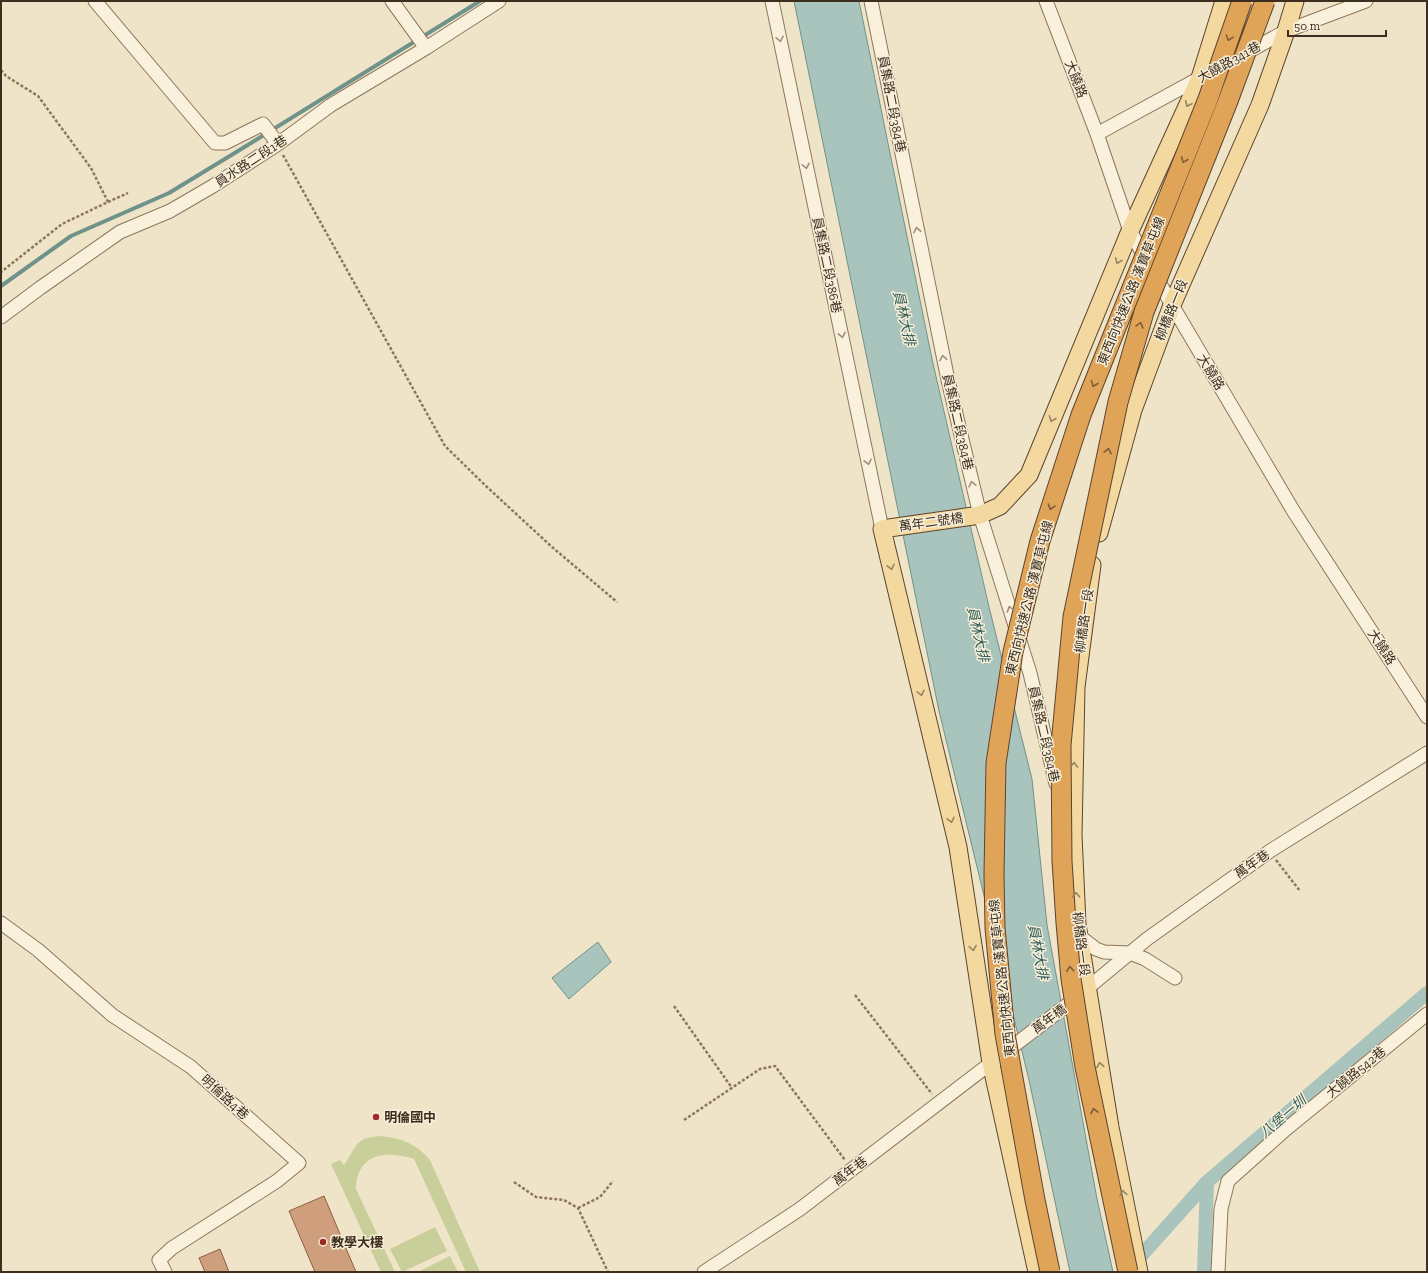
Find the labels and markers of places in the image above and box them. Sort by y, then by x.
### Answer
place label: 明倫國中 [384,1110,436,1125]
marker: 明倫國中 [371,1112,381,1122]
place label: 教學大樓 [331,1235,383,1250]
marker: 教學大樓 [318,1237,328,1247]

